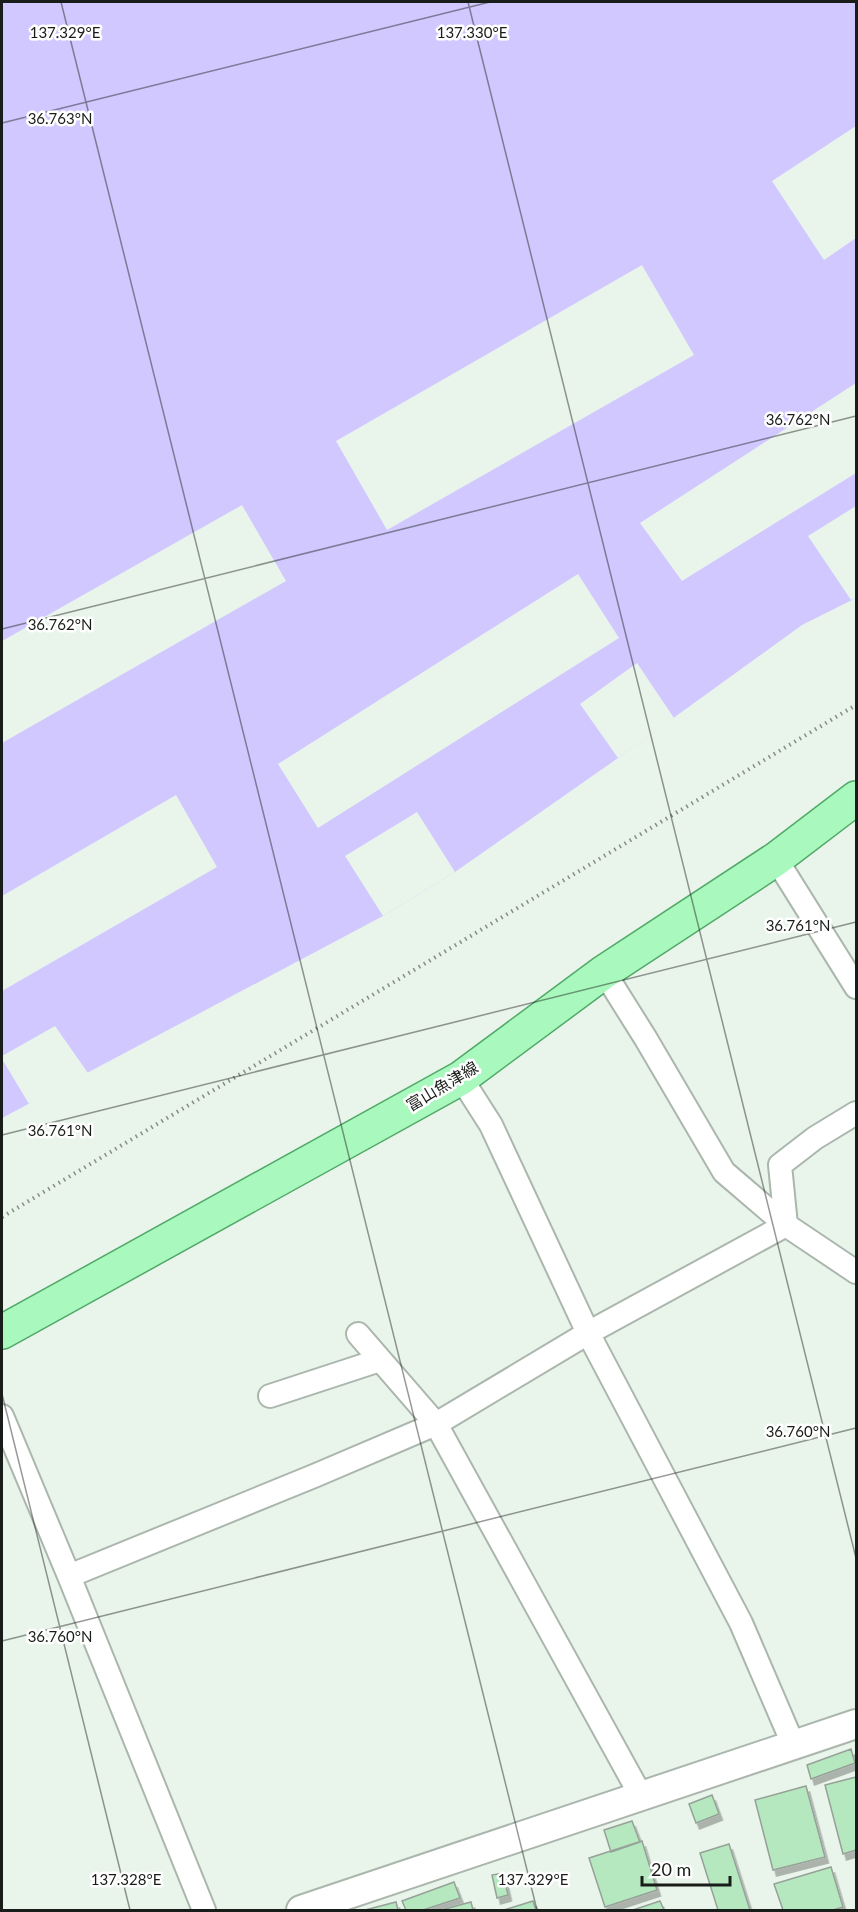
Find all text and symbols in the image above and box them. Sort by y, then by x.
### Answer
text: 137.329°E [30,23,100,41]
text: 137.330°E [437,23,507,41]
text: 36.763°N [28,109,92,127]
text: 36.762°N [766,410,830,428]
text: 36.762°N [28,615,92,633]
text: 36.761°N [766,916,830,934]
street label: 富山魚津線 [403,1057,481,1114]
text: 36.761°N [28,1121,92,1139]
text: 36.760°N [766,1422,830,1440]
text: 36.760°N [28,1627,92,1645]
scale bar [642,1849,730,1887]
text: 20 m [651,1858,691,1880]
text: 137.328°E [91,1870,161,1888]
text: 137.329°E [498,1870,568,1888]

